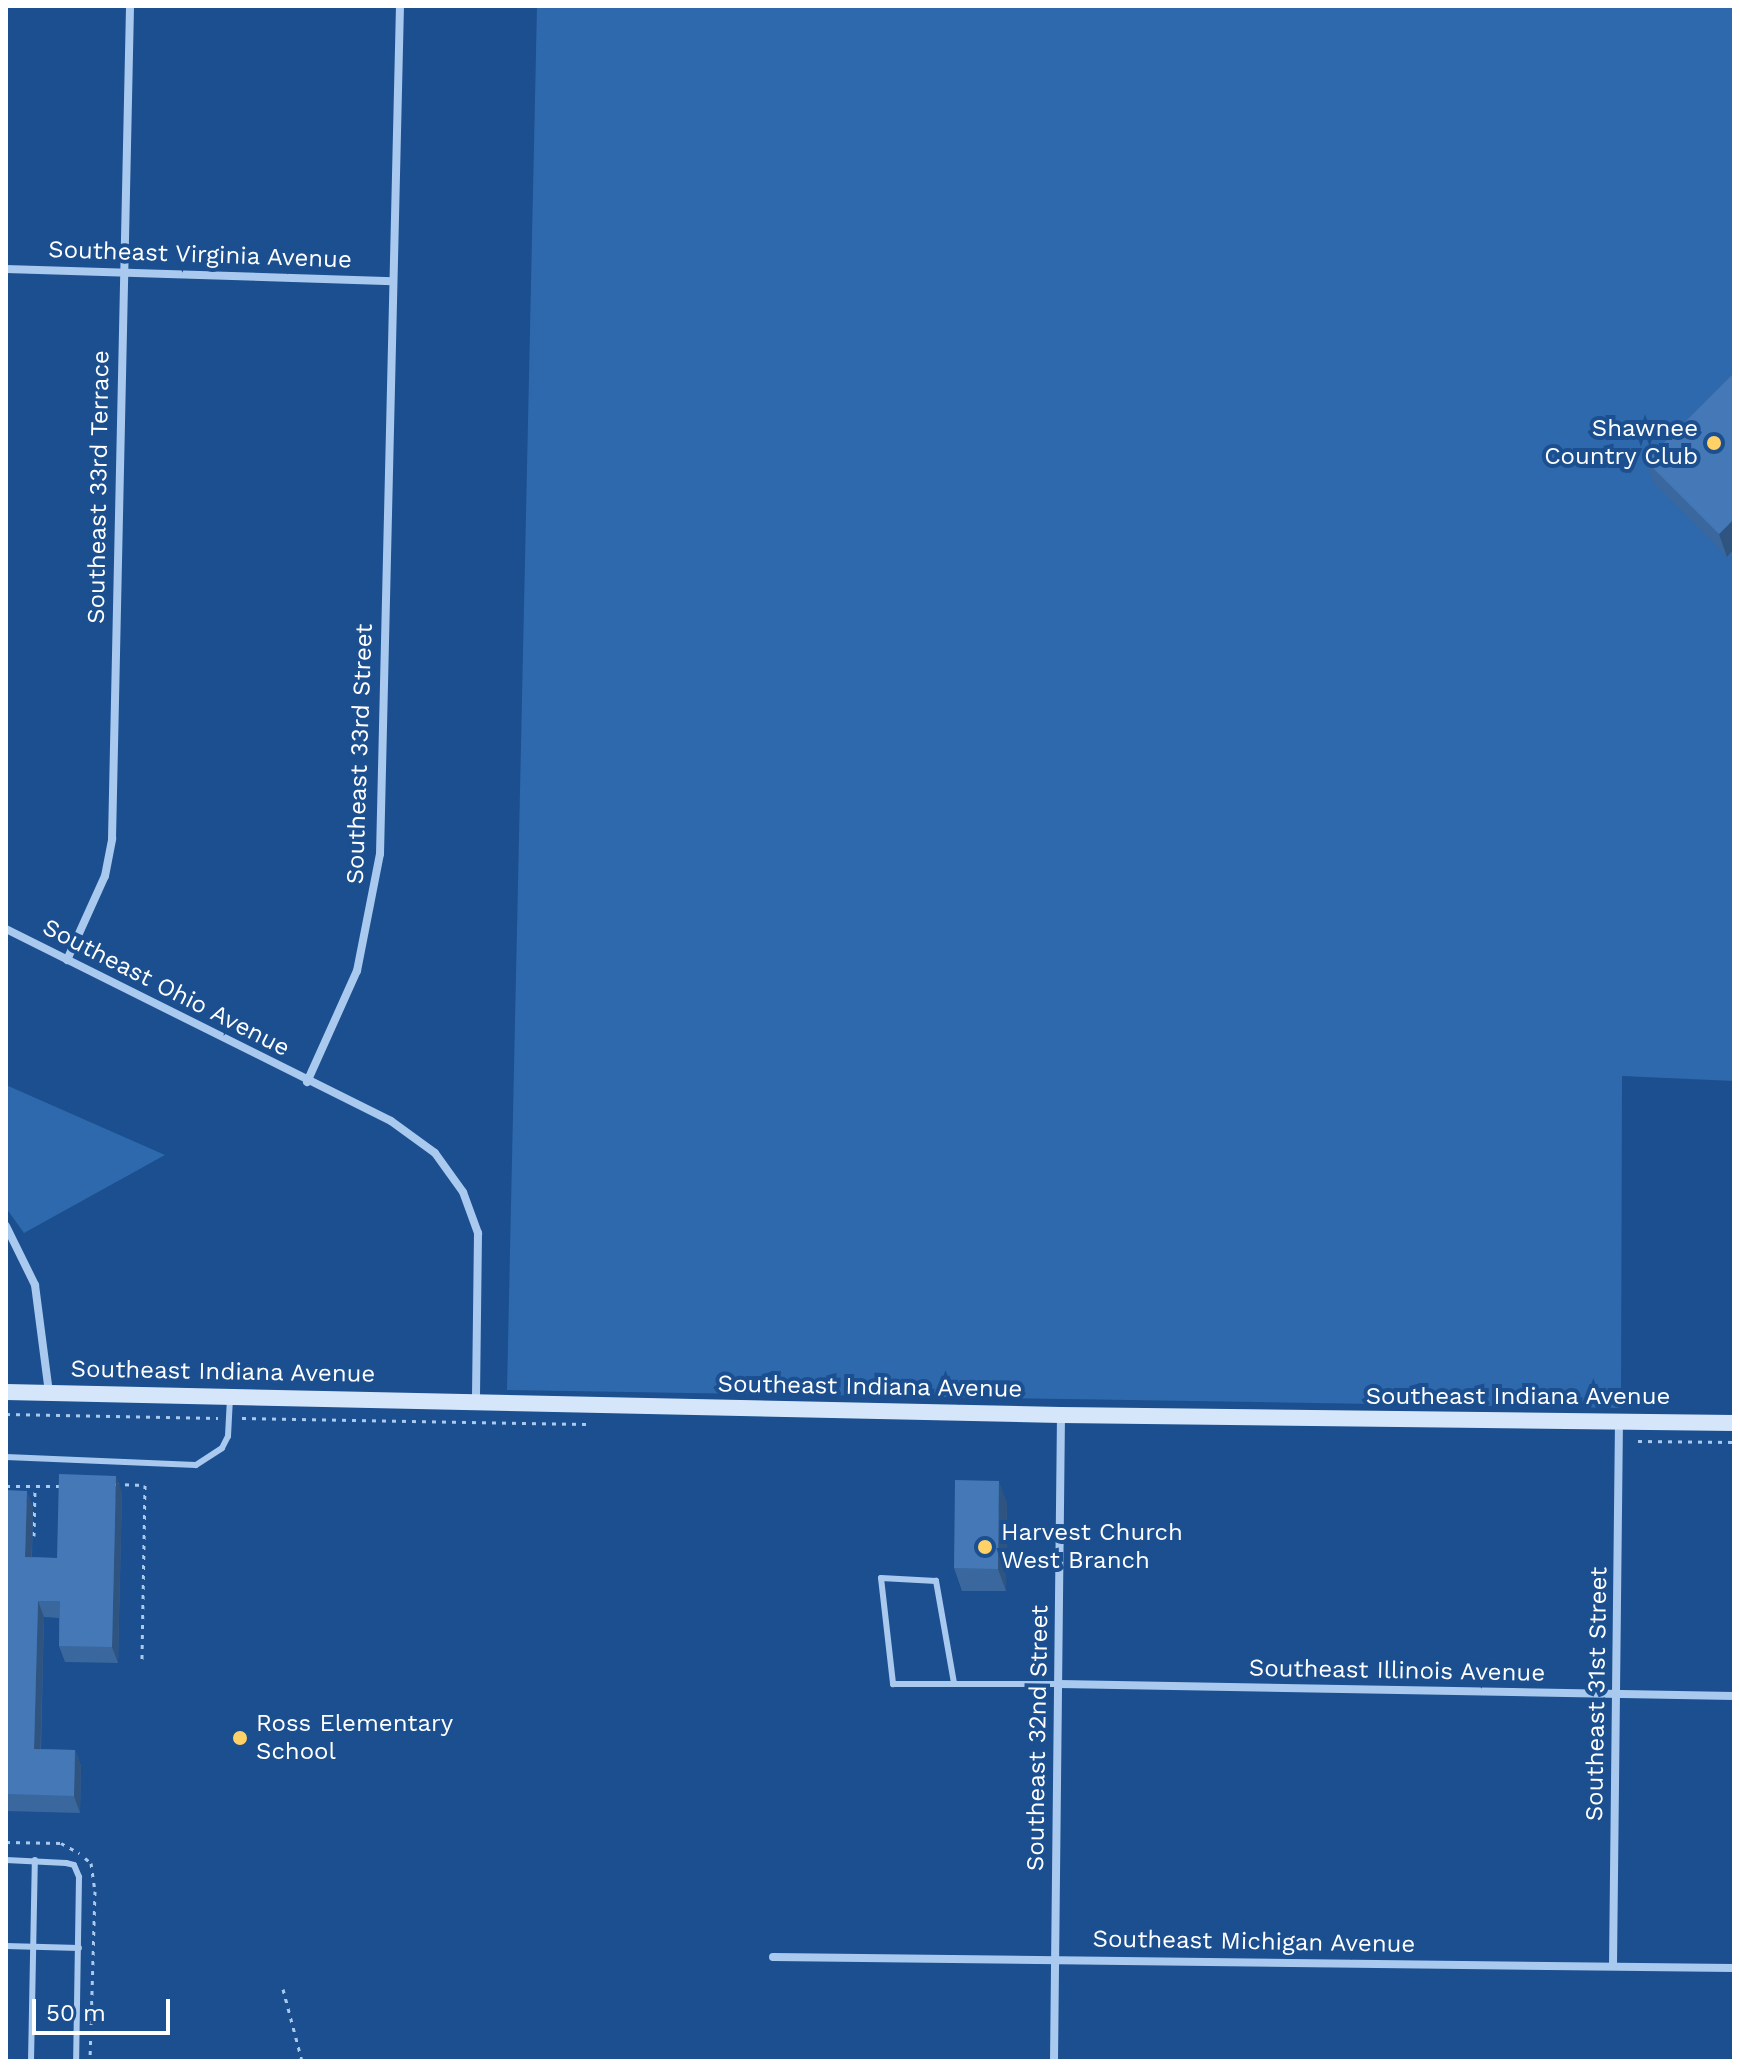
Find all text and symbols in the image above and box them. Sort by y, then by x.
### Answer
street label: Southeast Virginia Avenue [47,235,353,275]
street label: Southeast 33rd Terrace [82,350,116,624]
place label: Shawnee Country Club [1544,415,1698,471]
marker: Shawnee Country Club [1705,434,1723,452]
street label: Southeast 33rd Street [341,623,379,885]
street label: Southeast Ohio Avenue [37,913,295,1063]
street label: Southeast Indiana Avenue [70,1355,376,1389]
street label: Southeast Indiana Avenue [717,1370,1023,1404]
street label: Southeast Indiana Avenue [1365,1383,1671,1411]
place label: Harvest Church West Branch [1001,1519,1183,1575]
marker: Harvest Church West Branch [976,1538,994,1556]
street label: Southeast 31st Street [1580,1567,1614,1821]
street label: Southeast 32nd Street [1021,1605,1055,1871]
street label: Southeast Illinois Avenue [1248,1654,1546,1688]
place label: Ross Elementary School [256,1710,453,1766]
marker: Ross Elementary School [231,1729,249,1747]
street label: Southeast Michigan Avenue [1092,1925,1416,1959]
scale bar [36,1983,174,2033]
text: 50 m [46,1999,106,2027]

